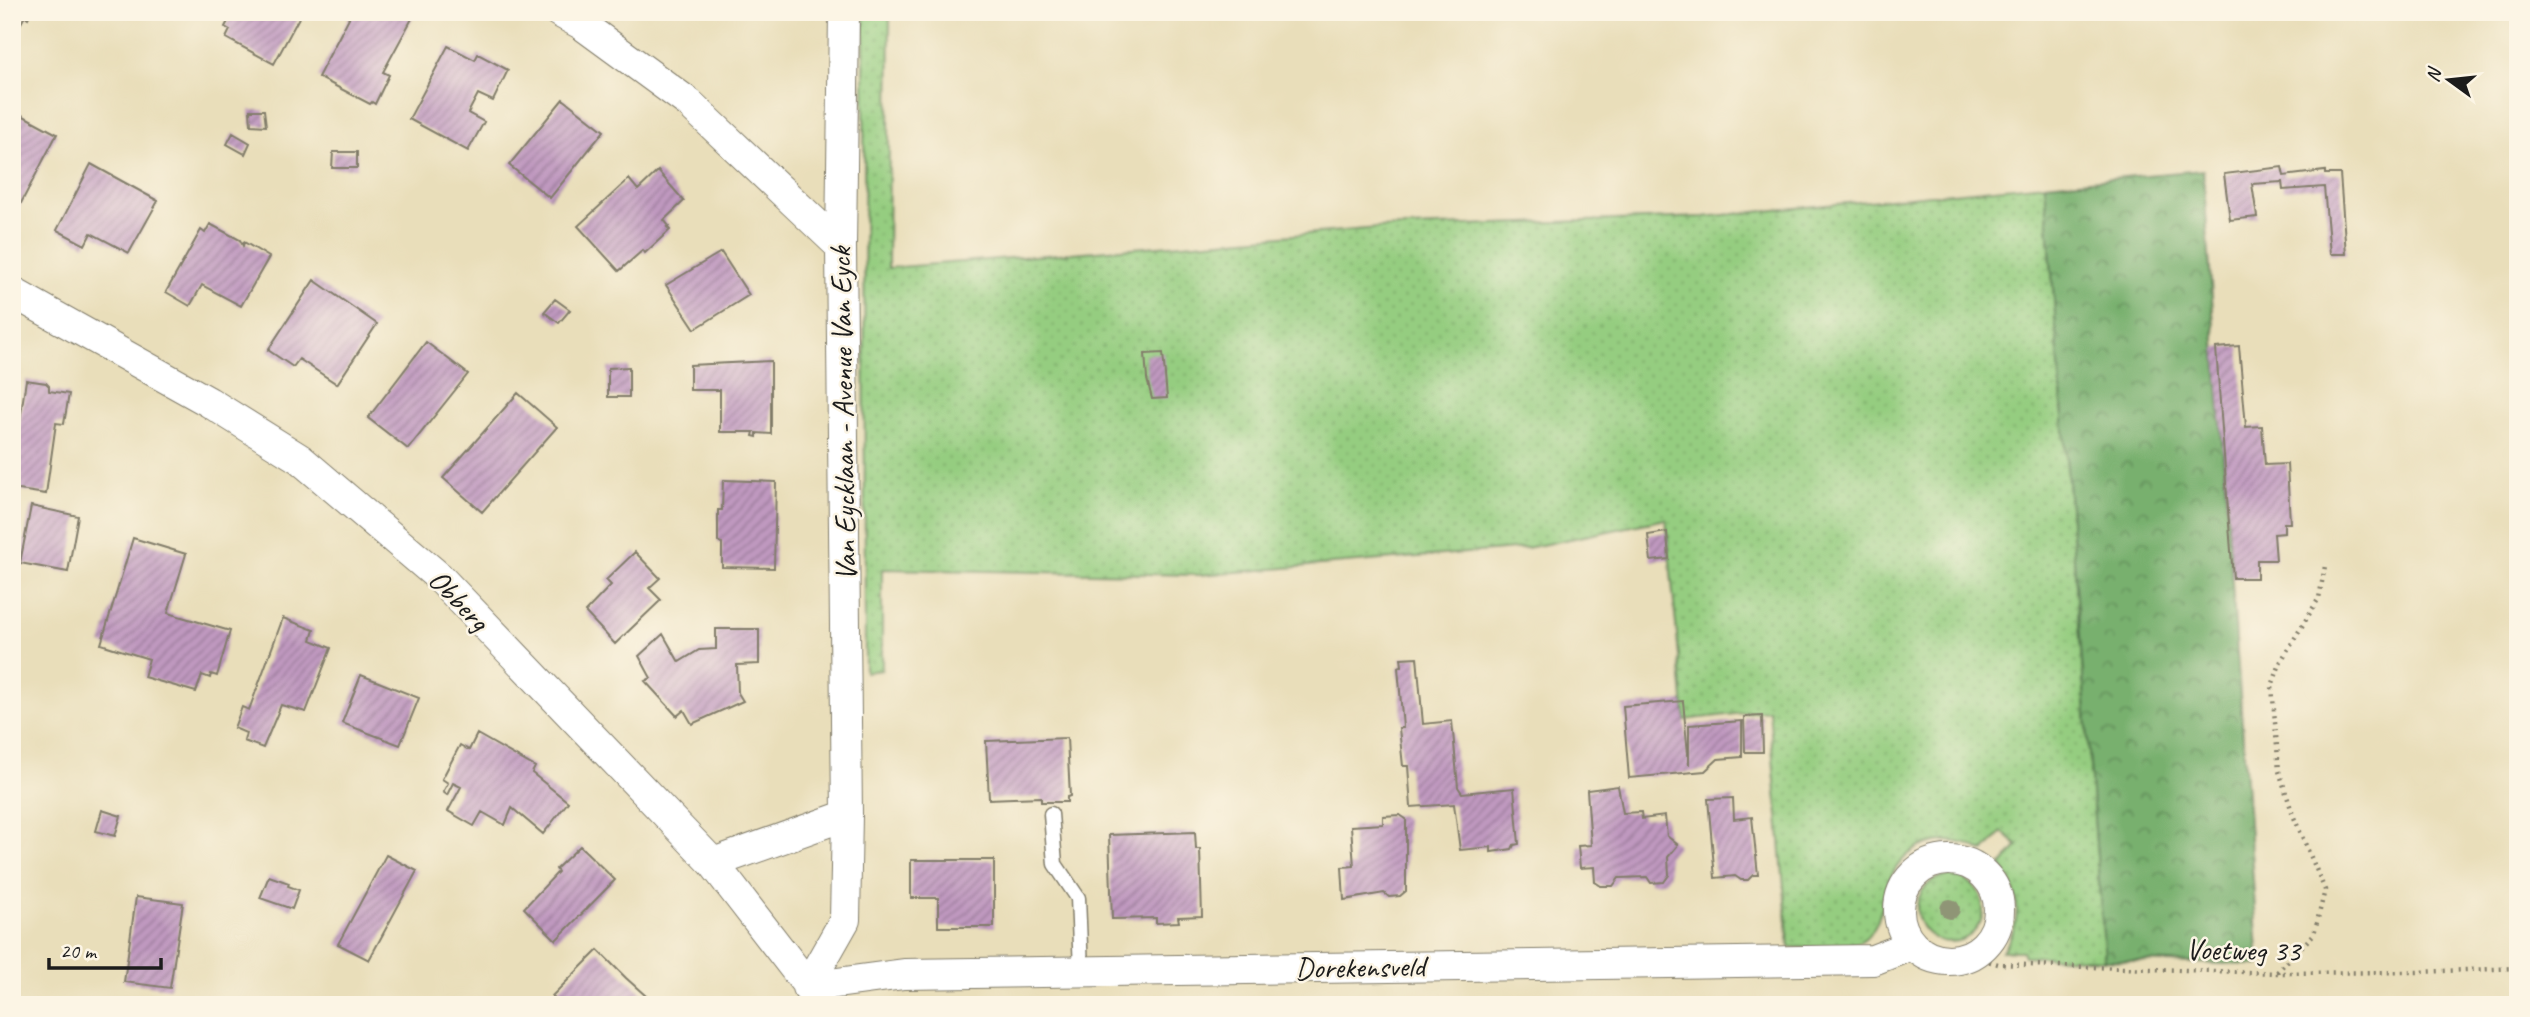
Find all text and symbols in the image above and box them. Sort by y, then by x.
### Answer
north arrow [2414,46,2484,116]
text: N [2420,64,2447,85]
street label: Van Eycklaan - Avenue Van Eyck [821,245,865,581]
street label: Obberg [420,561,499,640]
scale bar [49,926,161,970]
street label: Voetweg 33 [2186,930,2303,970]
text: 20 m [60,938,98,964]
street label: Dorekensveld [1295,947,1429,987]

